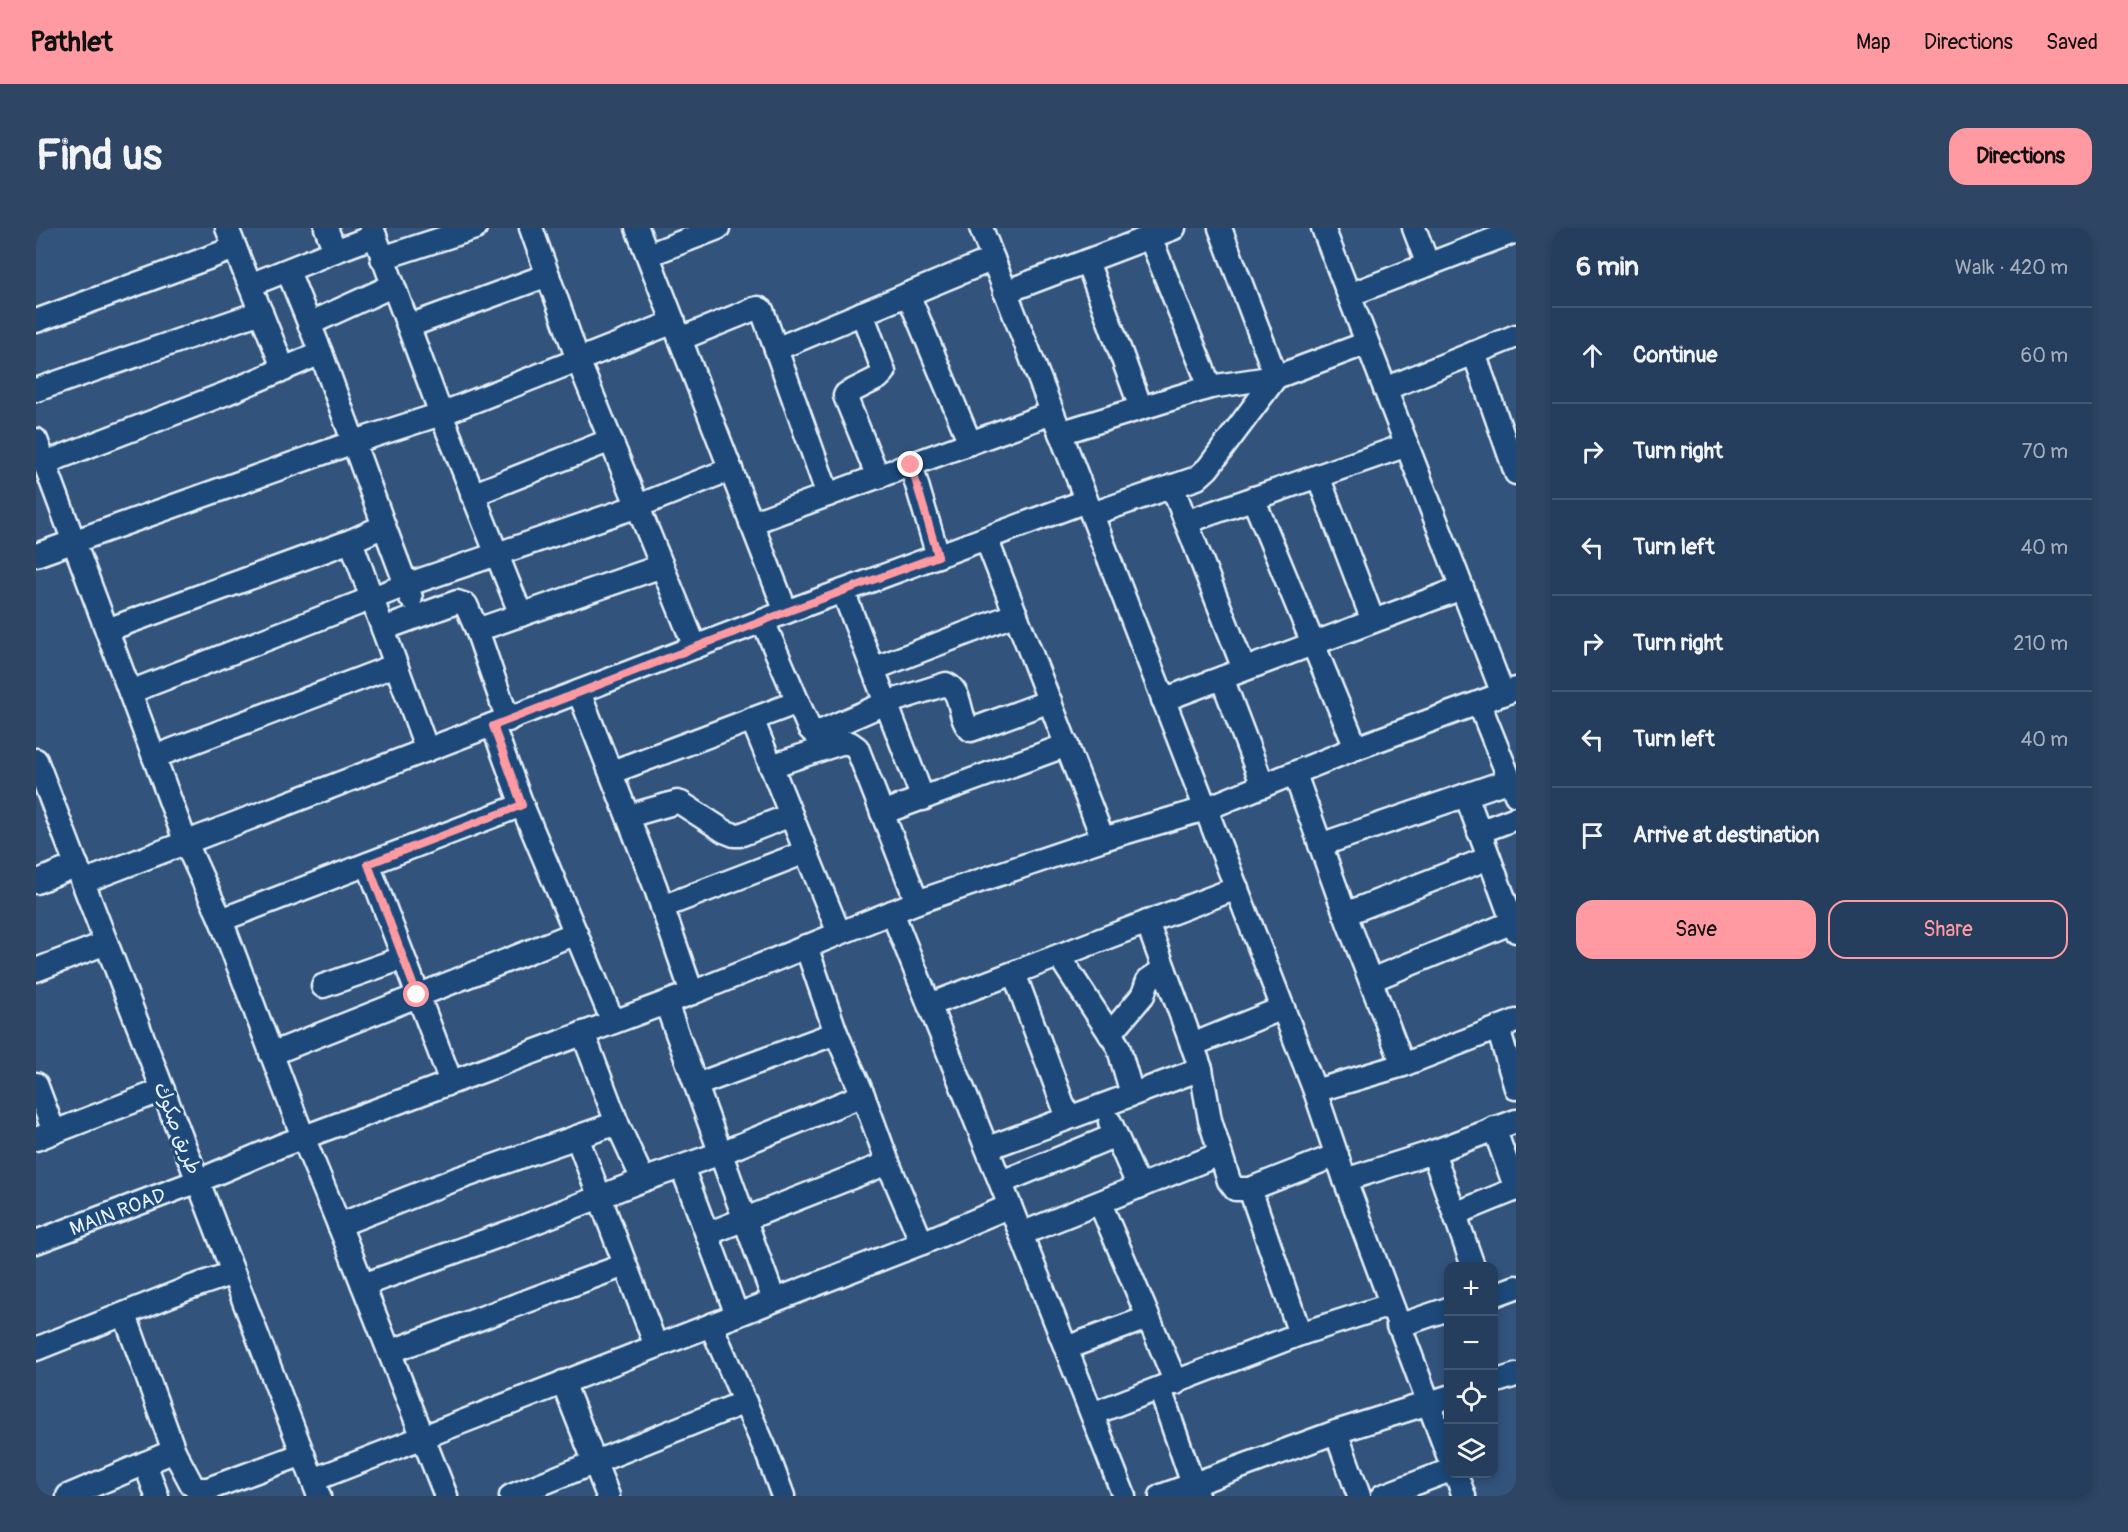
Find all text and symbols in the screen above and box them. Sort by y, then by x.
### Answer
text: Pathlet [30,25,113,60]
text: Map [1856,29,1891,56]
text: Directions [1924,29,2013,56]
text: Saved [2046,29,2098,56]
button: Directions [1949,128,2092,185]
text: Find us [36,130,162,182]
text: 6 min [1576,251,1639,283]
text: Walk · 420 m [1955,255,2068,280]
icon: ahead [1576,339,1609,372]
text: Continue [1633,341,1717,369]
text: 60 m [2021,343,2068,368]
icon: right [1576,435,1609,468]
text: Turn right [1633,437,1723,465]
text: 70 m [2022,439,2068,464]
route end [897,451,923,477]
icon: left [1576,531,1609,564]
text: Turn left [1633,533,1715,561]
text: 40 m [2021,535,2068,560]
icon: right [1576,627,1609,660]
text: Turn right [1633,629,1723,657]
text: 210 m [2013,631,2068,656]
icon: left [1576,723,1609,756]
text: Turn left [1633,725,1715,753]
text: 40 m [2021,727,2068,752]
icon: arrive [1576,819,1609,852]
text: Arrive at destination [1633,821,1819,849]
button: Save [1576,900,1816,959]
button: Share [1828,900,2068,959]
route start [403,981,429,1007]
street label: طريق صكوك [148,1078,207,1178]
street label: MAIN ROAD [66,1182,169,1241]
map controls [1444,1262,1498,1478]
button: + [1444,1262,1498,1316]
button: − [1444,1316,1498,1370]
button: locate [1444,1370,1498,1424]
button: layers [1444,1424,1498,1478]

